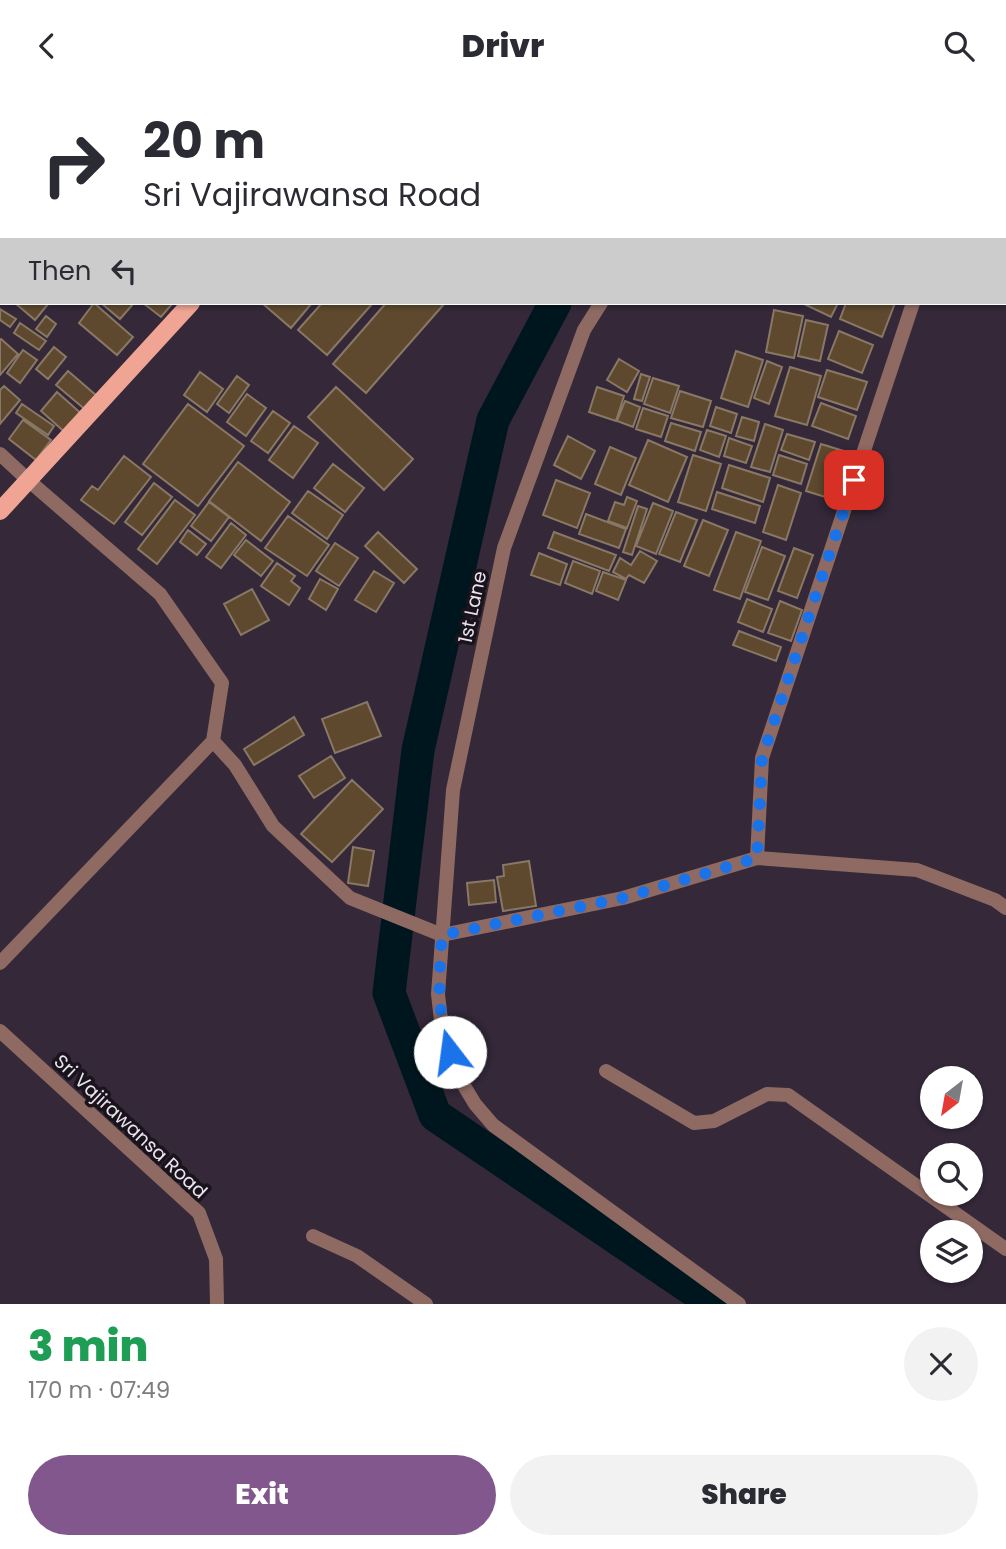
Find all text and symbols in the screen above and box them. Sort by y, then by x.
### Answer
text: Drivr [462,23,544,68]
icon: back [28,27,66,65]
icon: search [940,27,978,65]
text: 20 m [143,107,265,175]
icon: right [28,119,119,210]
text: Sri Vajirawansa Road [143,172,481,217]
icon: left [105,252,143,290]
text: Then [28,253,91,289]
pin [824,450,884,510]
icon: arrive [835,461,873,499]
street label: 1st Lane [452,569,493,646]
position arrow [413,1015,487,1089]
street label: Sri Vajirawansa Road [48,1048,213,1205]
north arrow [920,1066,984,1129]
map controls [920,1066,983,1283]
button: search [920,1143,983,1206]
button: layers [920,1220,983,1283]
text: 3 min [28,1317,148,1376]
button: close [904,1327,978,1401]
text: 170 m · 07:49 [28,1374,170,1406]
button: Exit [28,1455,496,1535]
button: Share [510,1455,978,1535]

